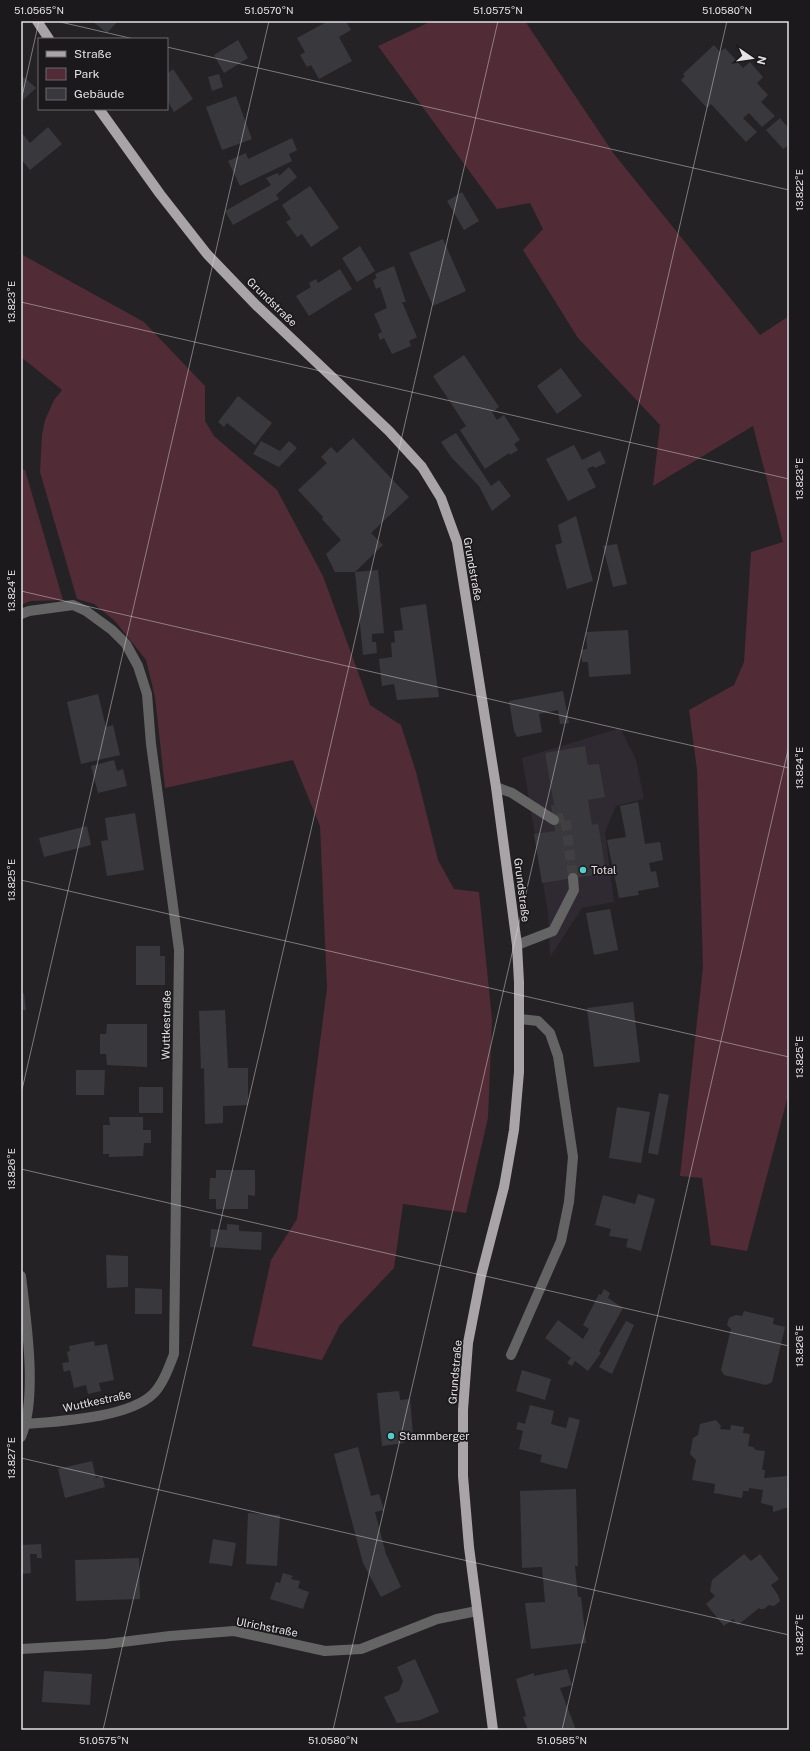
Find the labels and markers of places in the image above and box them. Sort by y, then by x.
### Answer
place label: Total [591,864,616,876]
marker: Total [578,865,588,875]
place label: Stammberger [399,1430,470,1442]
marker: Stammberger [386,1431,396,1441]

